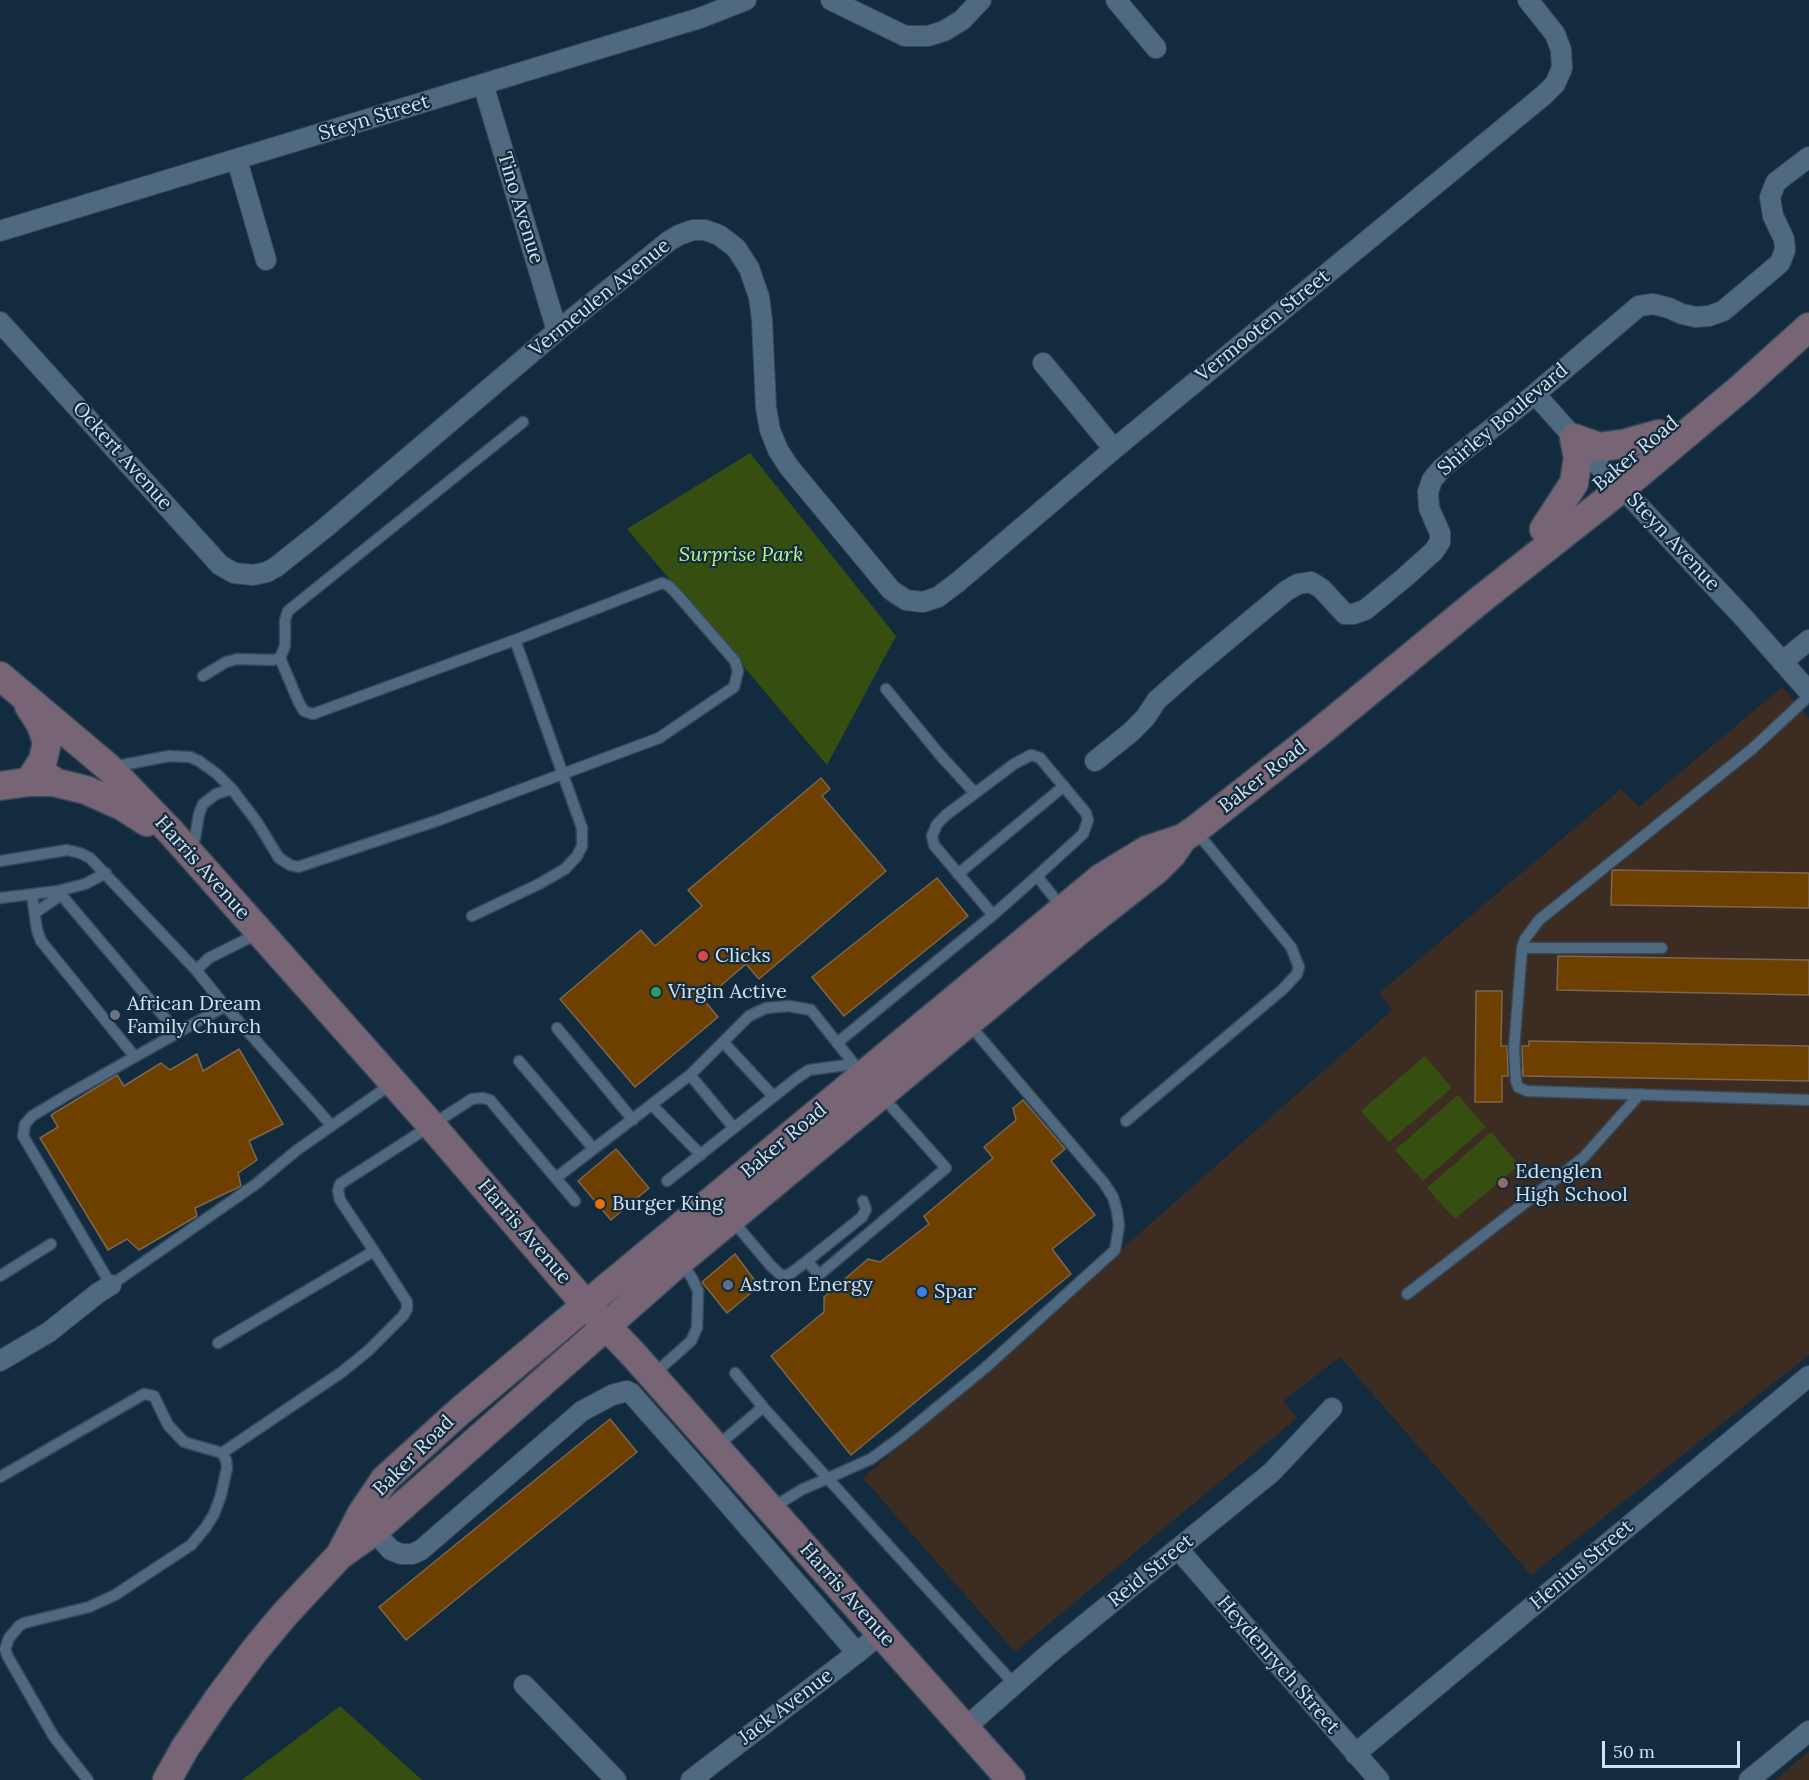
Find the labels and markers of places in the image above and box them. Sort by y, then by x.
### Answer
place label: Clicks [715,944,771,968]
marker: Clicks [696,949,710,963]
place label: Virgin Active [668,980,787,1004]
marker: Virgin Active [649,985,663,999]
place label: African Dream Family Church [127,992,261,1039]
marker: African Dream Family Church [108,1008,122,1022]
place label: Edenglen High School [1515,1160,1628,1207]
marker: Edenglen High School [1496,1176,1510,1190]
place label: Burger King [612,1192,723,1216]
marker: Burger King [593,1197,607,1211]
place label: Astron Energy [740,1273,873,1297]
marker: Astron Energy [721,1278,735,1292]
place label: Spar [934,1280,976,1304]
marker: Spar [915,1285,929,1299]

